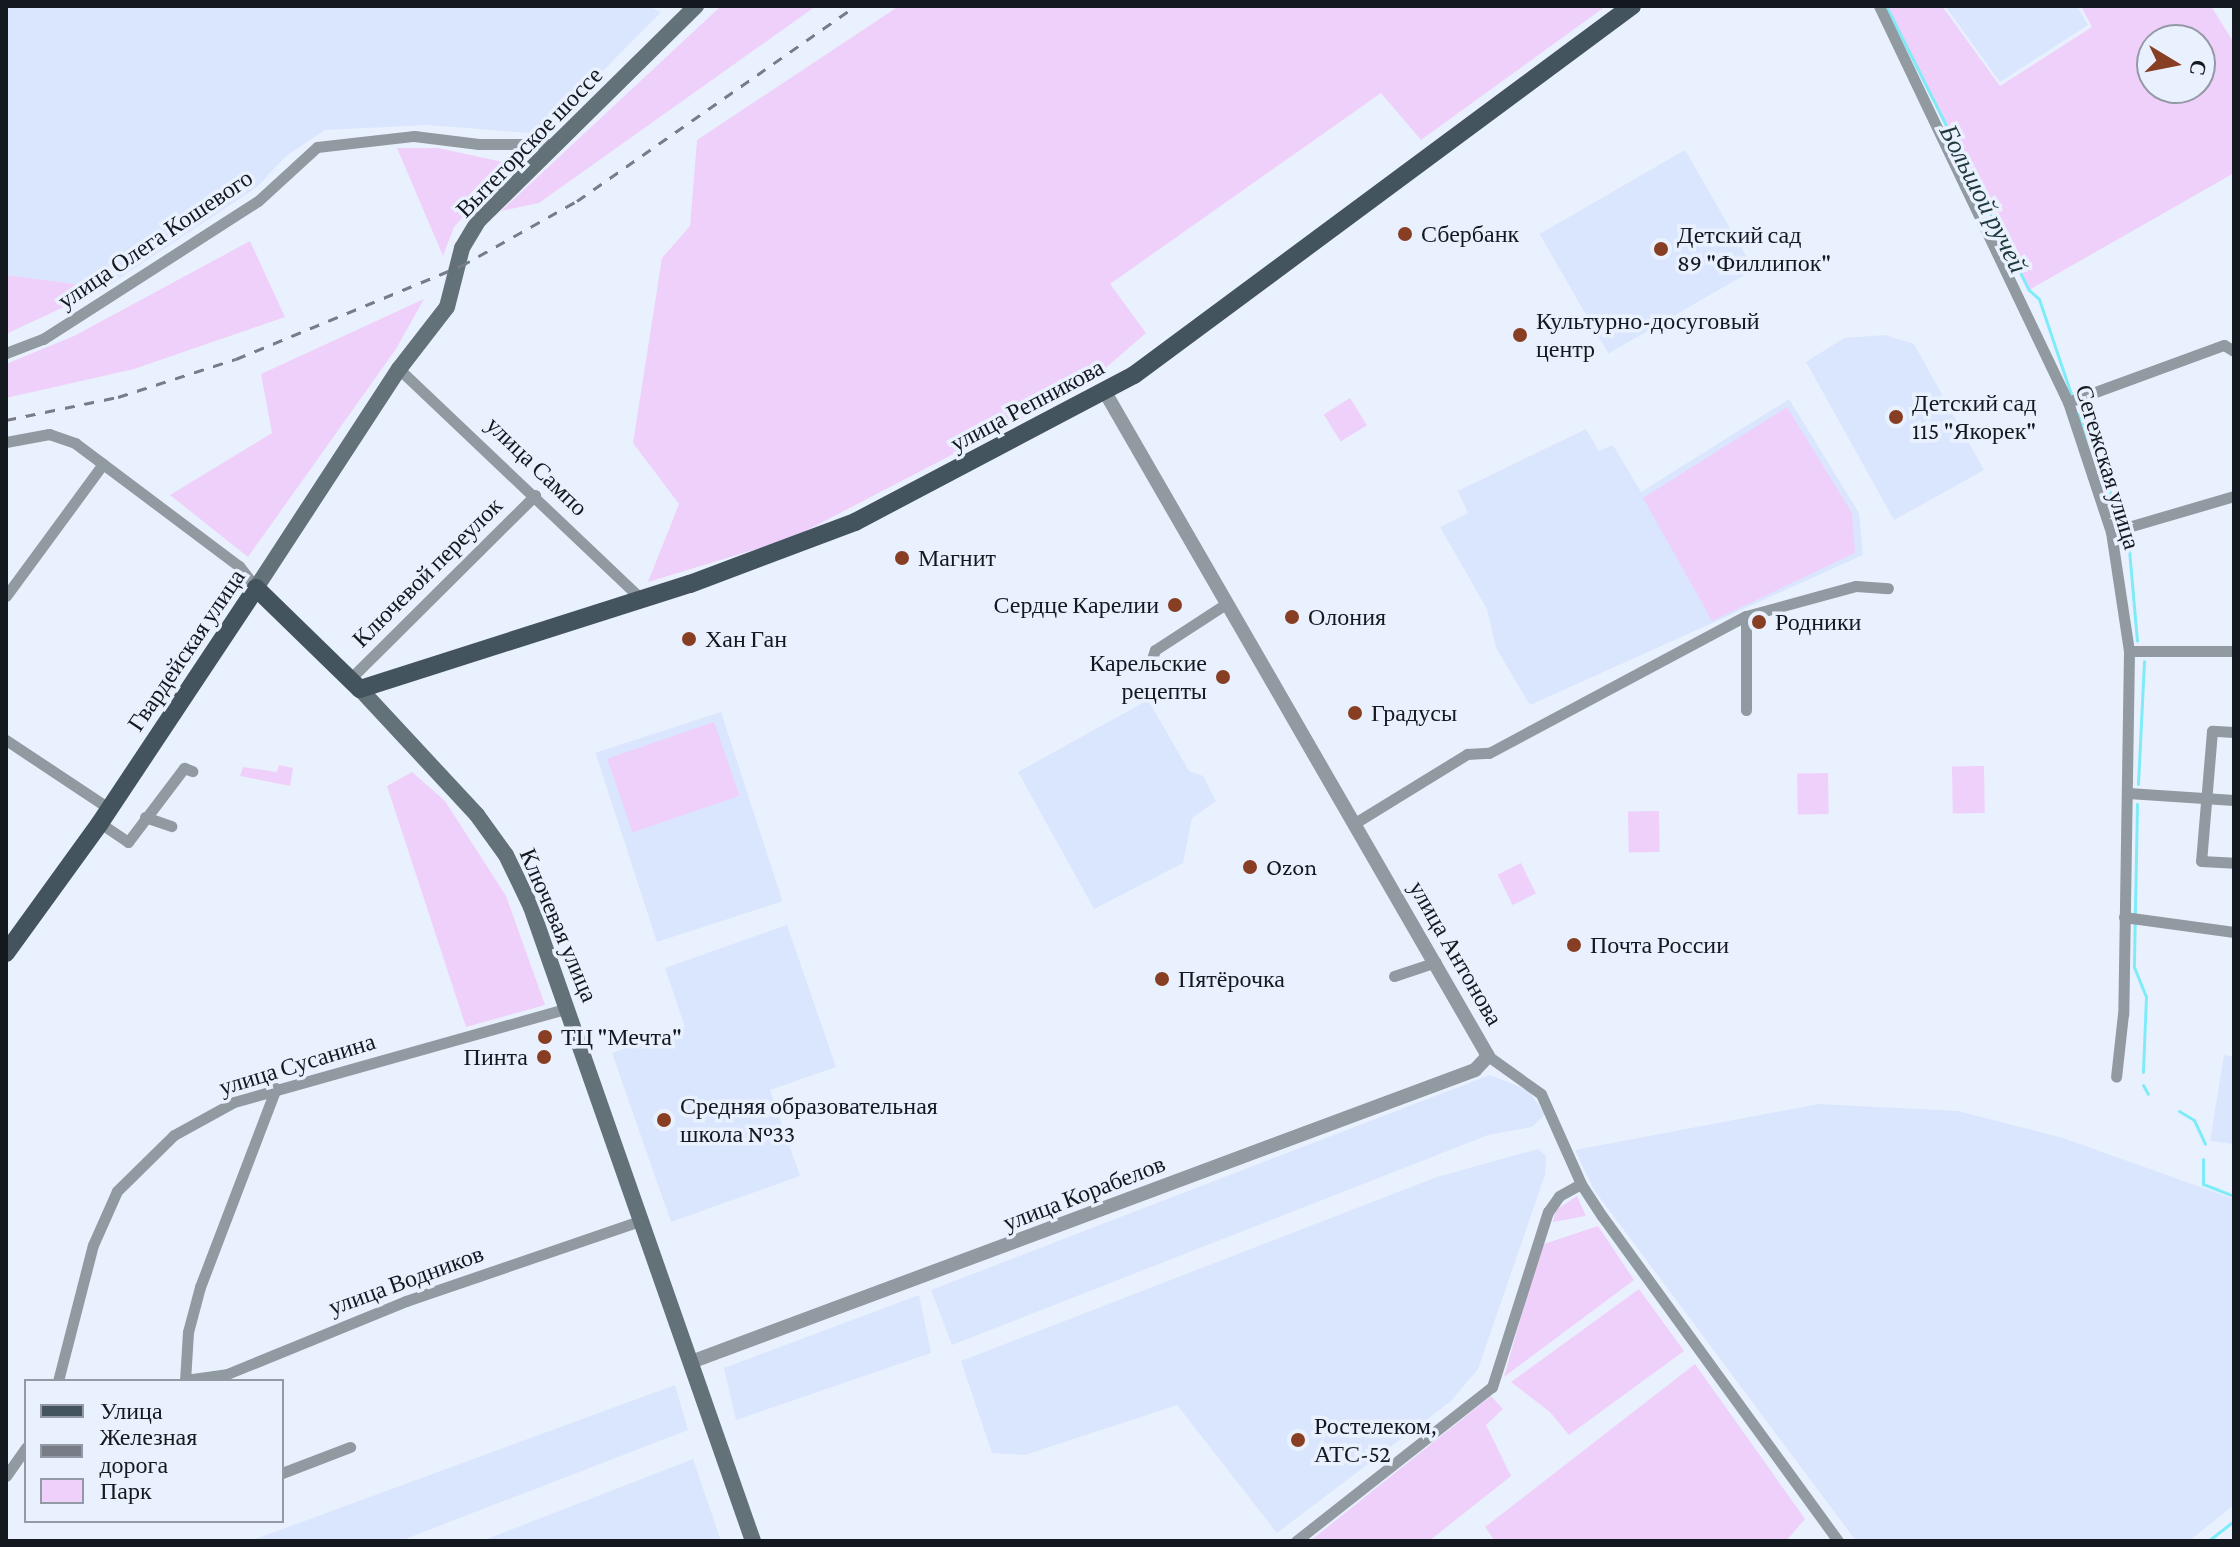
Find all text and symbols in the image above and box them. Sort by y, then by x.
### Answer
north arrow [2136,24,2216,104]
text: С [2184,58,2212,78]
street label: Вытегорское шоссе [450,61,608,223]
water label: Большой ручей [1932,120,2034,278]
street label: улица Олега Кошевого [52,163,258,315]
place label: Сбербанк [1421,220,1519,248]
place label: Детский сад 89 "Филлипок" [1677,221,1831,277]
marker: Сбербанк [1396,225,1414,243]
marker: Детский сад 89 "Филлипок" [1652,240,1670,258]
place label: Культурно-досуговый центр [1536,307,1760,363]
marker: Культурно-досуговый центр [1511,326,1529,344]
street label: улица Репникова [945,352,1109,458]
street label: Сегежская улица [2069,381,2147,553]
place label: Детский сад 115 "Якорек" [1912,389,2036,445]
marker: Детский сад 115 "Якорек" [1887,408,1905,426]
street label: улица Сампо [480,410,594,522]
street label: Ключевой переулок [346,491,508,653]
place label: Магнит [918,544,996,572]
marker: Магнит [893,549,911,567]
street label: Гвардейская улица [121,563,251,737]
place label: Сердце Карелии [993,591,1159,619]
marker: Сердце Карелии [1166,596,1184,614]
place label: Олония [1308,603,1386,631]
marker: Олония [1283,608,1301,626]
place label: Родники [1775,608,1861,636]
marker: Родники [1750,613,1768,631]
place label: Хан Ган [705,625,787,653]
marker: Хан Ган [680,630,698,648]
place label: Карельские рецепты [1089,649,1207,705]
marker: Карельские рецепты [1214,668,1232,686]
place label: Градусы [1371,699,1457,727]
marker: Градусы [1346,704,1364,722]
street label: Ключевая улица [514,844,604,1006]
place label: Ozon [1266,853,1317,881]
marker: Ozon [1241,858,1259,876]
street label: улица Антонова [1403,875,1509,1031]
place label: Почта России [1590,931,1729,959]
marker: Почта России [1565,936,1583,954]
place label: Пятёрочка [1178,965,1285,993]
marker: Пятёрочка [1153,970,1171,988]
place label: ТЦ "Мечта" [561,1023,682,1051]
street label: улица Сусанина [215,1027,379,1101]
marker: ТЦ "Мечта" [536,1028,554,1046]
place label: Пинта [464,1043,528,1071]
marker: Пинта [535,1048,553,1066]
place label: Средняя образовательная школа №33 [680,1092,938,1148]
marker: Средняя образовательная школа №33 [655,1111,673,1129]
street label: улица Корабелов [999,1149,1169,1237]
street label: улица Водников [325,1239,487,1321]
legend [24,1379,284,1523]
text: Улица [100,1397,163,1424]
place label: Ростелеком, АТС-52 [1314,1412,1436,1468]
text: Железная дорога [99,1423,197,1478]
marker: Ростелеком, АТС-52 [1289,1431,1307,1449]
text: Парк [100,1477,152,1504]

